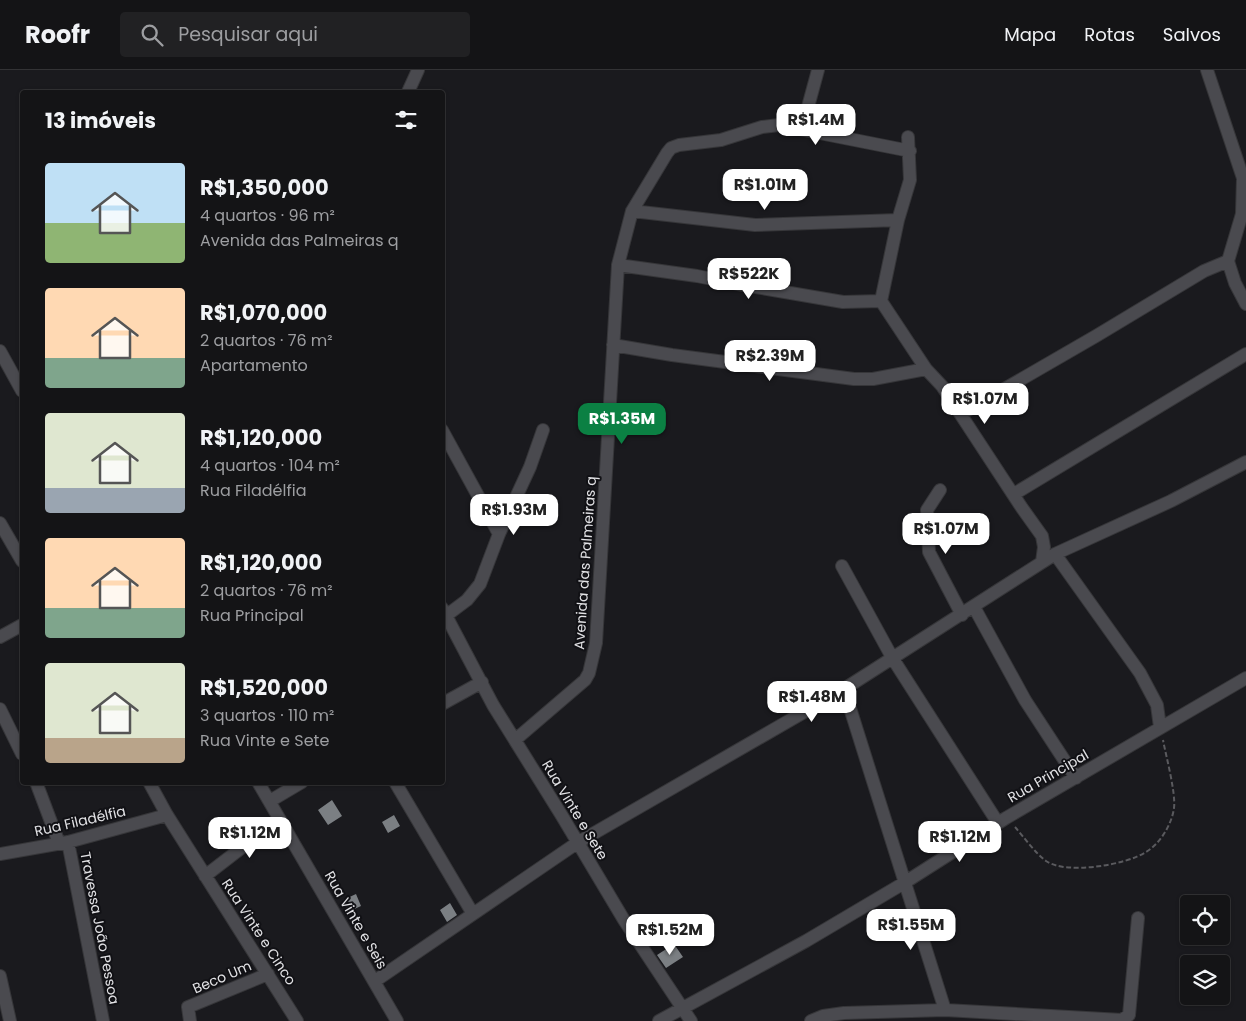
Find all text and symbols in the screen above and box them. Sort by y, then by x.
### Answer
search box [120,12,470,57]
text: Roofr [25,18,90,51]
icon: search [138,21,166,49]
text: Pesquisar aqui [178,21,318,48]
text: Mapa [1004,22,1056,47]
text: Rotas [1084,22,1135,47]
text: Salvos [1163,22,1221,47]
pin: R$1.4M [775,104,857,146]
text: 13 imóveis [45,106,156,135]
icon: filters [392,106,420,134]
text: R$1.4M [787,108,845,131]
pin: R$1.01M [719,168,811,211]
text: R$1,350,000 [200,173,329,202]
text: R$1.01M [734,173,796,196]
icon: home [85,183,145,243]
text: 4 quartos · 96 m² [200,204,335,227]
text: Avenida das Palmeiras q [200,229,399,252]
pin: R$522K [708,258,790,300]
text: R$522K [719,262,779,285]
text: R$1,070,000 [200,298,327,327]
icon: home [85,308,145,368]
text: 2 quartos · 76 m² [200,329,333,352]
pin: R$2.39M [724,340,816,382]
text: R$2.39M [736,344,804,367]
text: Apartamento [200,354,308,377]
pin: R$1.07M [939,382,1031,425]
text: R$1.07M [952,387,1018,410]
pin: R$1.35M [576,402,668,445]
text: R$1.35M [589,407,655,430]
text: R$1,120,000 [200,423,322,452]
icon: home [85,433,145,493]
text: 4 quartos · 104 m² [200,454,340,477]
street label: Avenida das Palmeiras q [569,476,601,650]
text: Rua Filadélfia [200,479,307,502]
pin: R$1.93M [468,494,560,536]
text: R$1.93M [481,498,547,521]
pin: R$1.07M [900,512,992,555]
text: R$1.07M [913,517,979,540]
text: R$1,120,000 [200,548,322,577]
icon: home [85,558,145,618]
text: 2 quartos · 76 m² [200,579,333,602]
text: Rua Principal [200,604,304,627]
text: R$1,520,000 [200,673,328,702]
pin: R$1.48M [766,680,858,723]
icon: home [85,683,145,743]
text: R$1.48M [778,685,846,708]
text: 3 quartos · 110 m² [200,704,334,727]
text: Rua Vinte e Sete [200,729,329,752]
street label: Rua Principal [1004,745,1092,807]
street label: Rua Vinte e Sete [537,756,613,864]
street label: Rua Filadélfia [32,801,128,841]
pin: R$1.12M [204,816,296,859]
pin: R$1.12M [914,820,1006,863]
text: R$1.12M [219,821,281,844]
text: R$1.12M [929,825,991,848]
street label: Travessa João Pessoa [75,850,125,1006]
street label: Rua Vinte e Seis [320,867,392,973]
street label: Rua Vinte e Cinco [217,875,301,989]
map controls [1180,895,1230,1005]
button: locate [1180,895,1230,945]
pin: R$1.55M [865,908,957,951]
text: R$1.55M [878,913,944,936]
pin: R$1.52M [624,914,716,956]
text: R$1.52M [637,918,703,941]
button: layers [1180,955,1230,1005]
street label: Beco Um [189,956,255,998]

